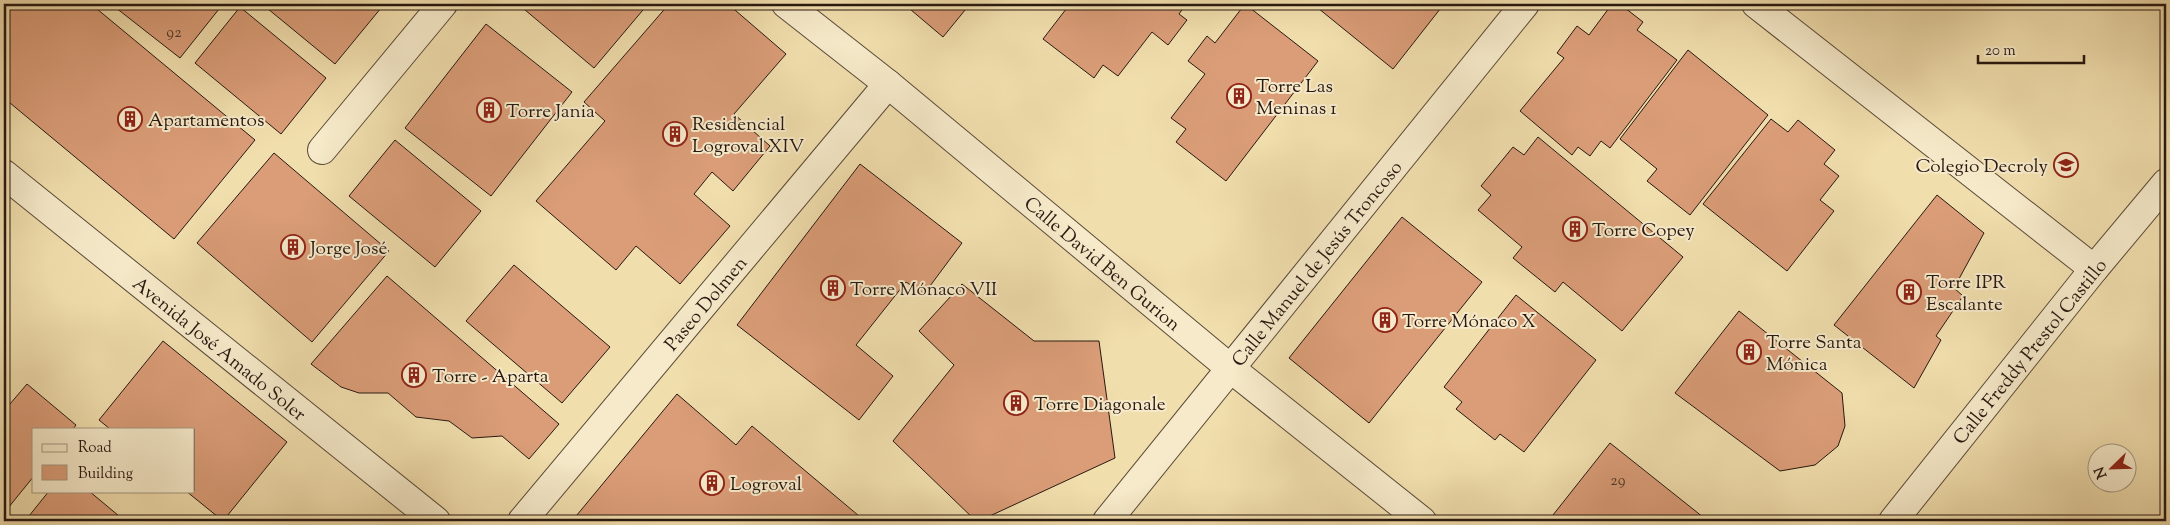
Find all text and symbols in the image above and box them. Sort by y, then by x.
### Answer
house number: 92 [166,22,182,45]
scale bar [1978,32,2084,64]
text: 20 m [1985,41,2016,62]
place label: Torre Las Meninas 1 [1256,74,1337,123]
building icon: Torre Las Meninas 1 [1226,83,1252,109]
building icon: Torre Jania [476,97,502,123]
place label: Torre Jania [506,99,595,126]
building icon: Apartamentos [117,106,143,132]
place label: Apartamentos [148,108,264,135]
place label: Residencial Logroval XIV [692,112,804,161]
building icon: Residencial Logroval XIV [662,121,688,147]
school or university icon: Colegio Decroly [2053,152,2079,178]
place label: Colegio Decroly [1915,154,2049,181]
street label: Calle Manuel de Jesús Troncoso [1226,156,1410,373]
street label: Calle David Ben Gurion [1017,191,1186,339]
building icon: Torre Copey [1562,216,1588,242]
place label: Torre Copey [1592,218,1695,245]
building icon: Jorge José [280,234,306,260]
place label: Jorge José [309,236,387,263]
street label: Paseo Dolmen [659,251,755,358]
street label: Calle Freddy Prestol Castillo [1947,254,2114,451]
place label: Torre IPR Escalante [1926,270,2006,319]
street label: Avenida José Amado Soler [126,271,311,429]
building icon: Torre Mónaco VII [820,275,846,301]
place label: Torre Mónaco VII [850,277,997,304]
building icon: Torre IPR Escalante [1896,279,1922,305]
building icon: Torre Mónaco X [1372,307,1398,333]
place label: Torre Mónaco X [1402,309,1536,336]
place label: Torre Santa Mónica [1766,330,1862,379]
building icon: Torre Santa Mónica [1736,339,1762,365]
building icon: Torre - Aparta [401,362,427,388]
place label: Torre - Aparta [432,364,549,391]
building icon: Torre Diagonale [1003,390,1029,416]
place label: Torre Diagonale [1034,392,1166,419]
legend [32,428,195,492]
text: Road [78,438,112,459]
north arrow [2088,442,2138,492]
text: N [2090,463,2113,481]
text: Building [78,464,133,485]
building icon: Logroval [699,470,725,496]
house number: 29 [1610,470,1626,493]
place label: Logroval [730,472,802,499]

